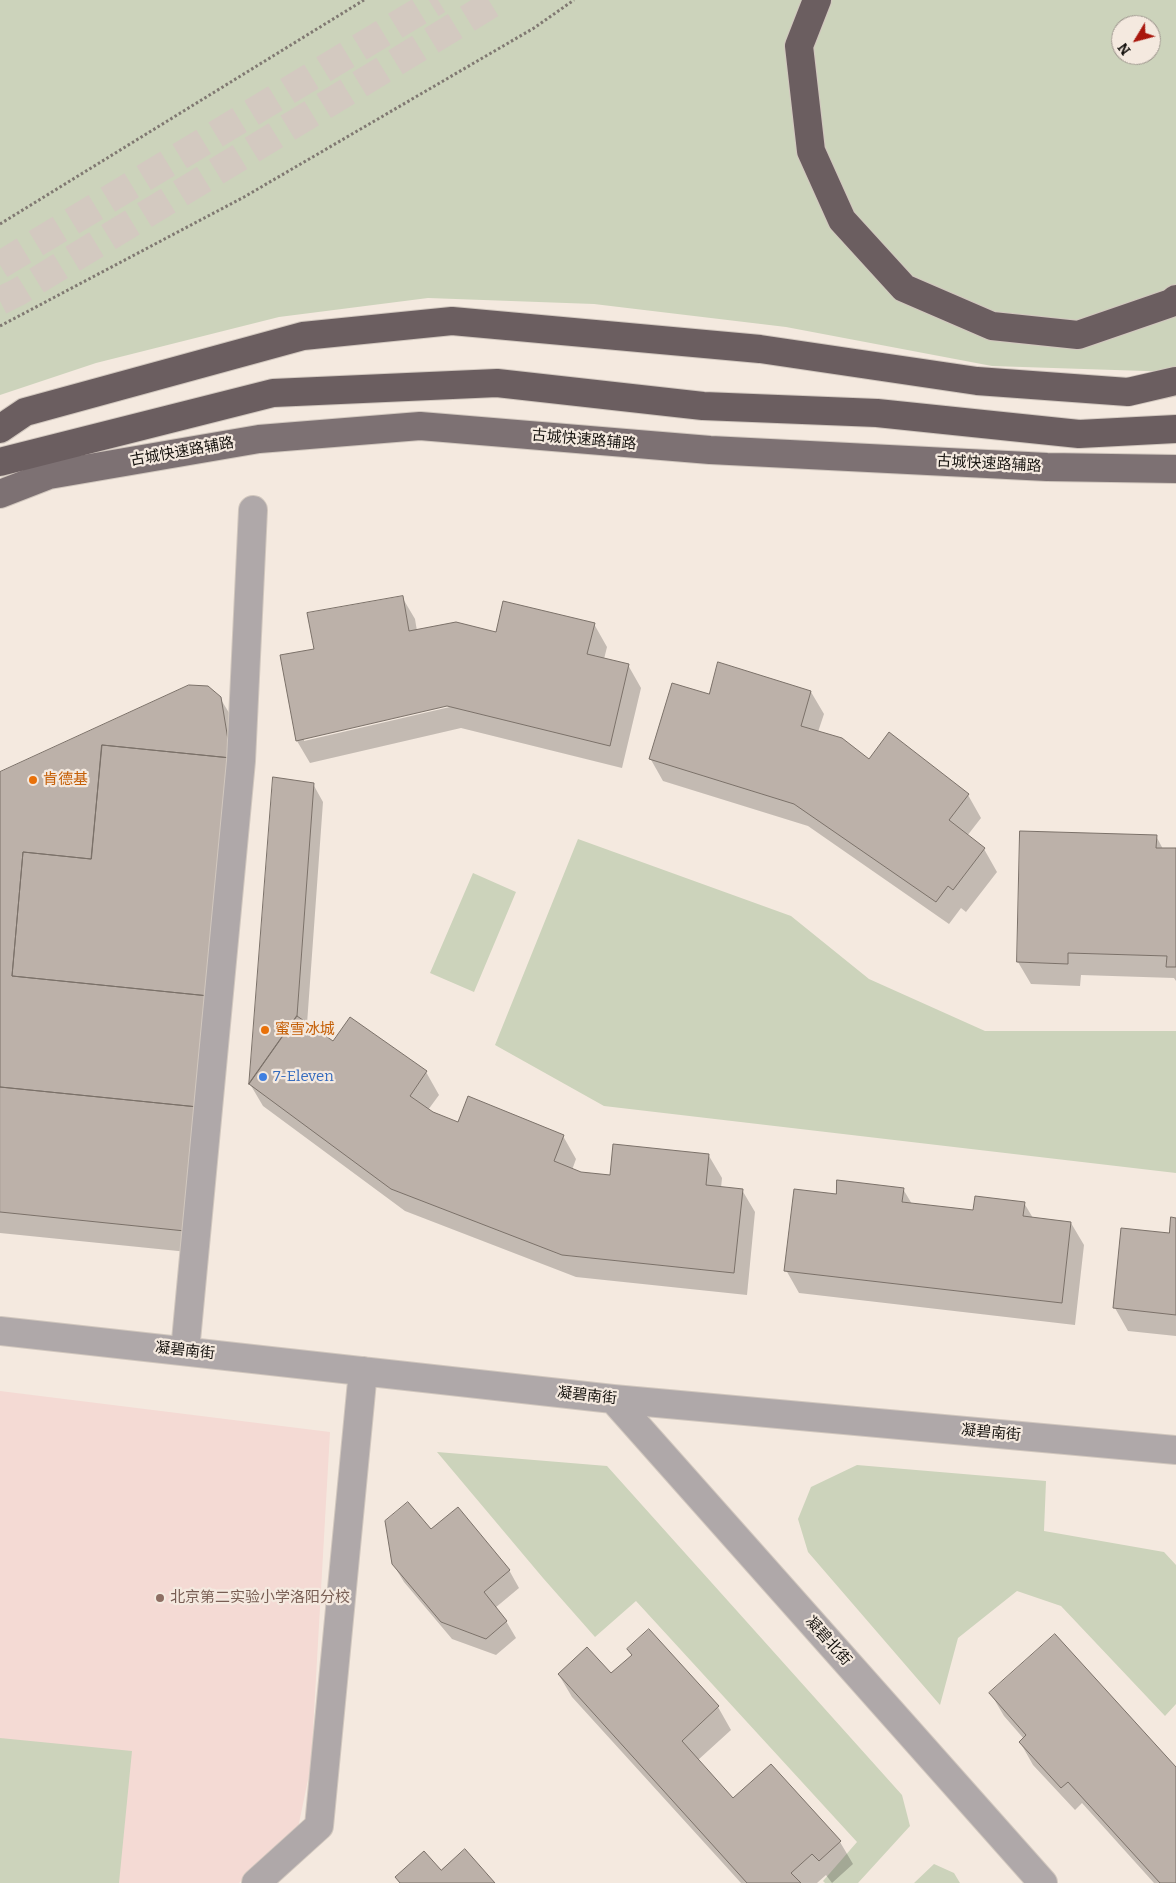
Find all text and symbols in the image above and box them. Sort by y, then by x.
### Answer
north arrow [1111,15,1161,65]
text: N [1114,39,1134,58]
street label: 古城快速路辅路 [531,426,637,454]
street label: 古城快速路辅路 [129,434,235,470]
street label: 古城快速路辅路 [936,452,1042,476]
place label: 肯德基 [43,771,88,789]
marker: 肯德基 [27,774,39,786]
place label: 蜜雪冰城 [275,1021,335,1039]
marker: 蜜雪冰城 [259,1024,271,1036]
place label: 7-Eleven [273,1068,334,1086]
marker: 7-Eleven [257,1071,269,1083]
street label: 凝碧南街 [154,1339,216,1363]
street label: 凝碧南街 [556,1384,618,1408]
street label: 凝碧南街 [960,1421,1022,1445]
place label: 北京第二实验小学洛阳分校 [170,1589,350,1607]
marker: 北京第二实验小学洛阳分校 [154,1592,166,1604]
street label: 凝碧北街 [801,1613,855,1669]

